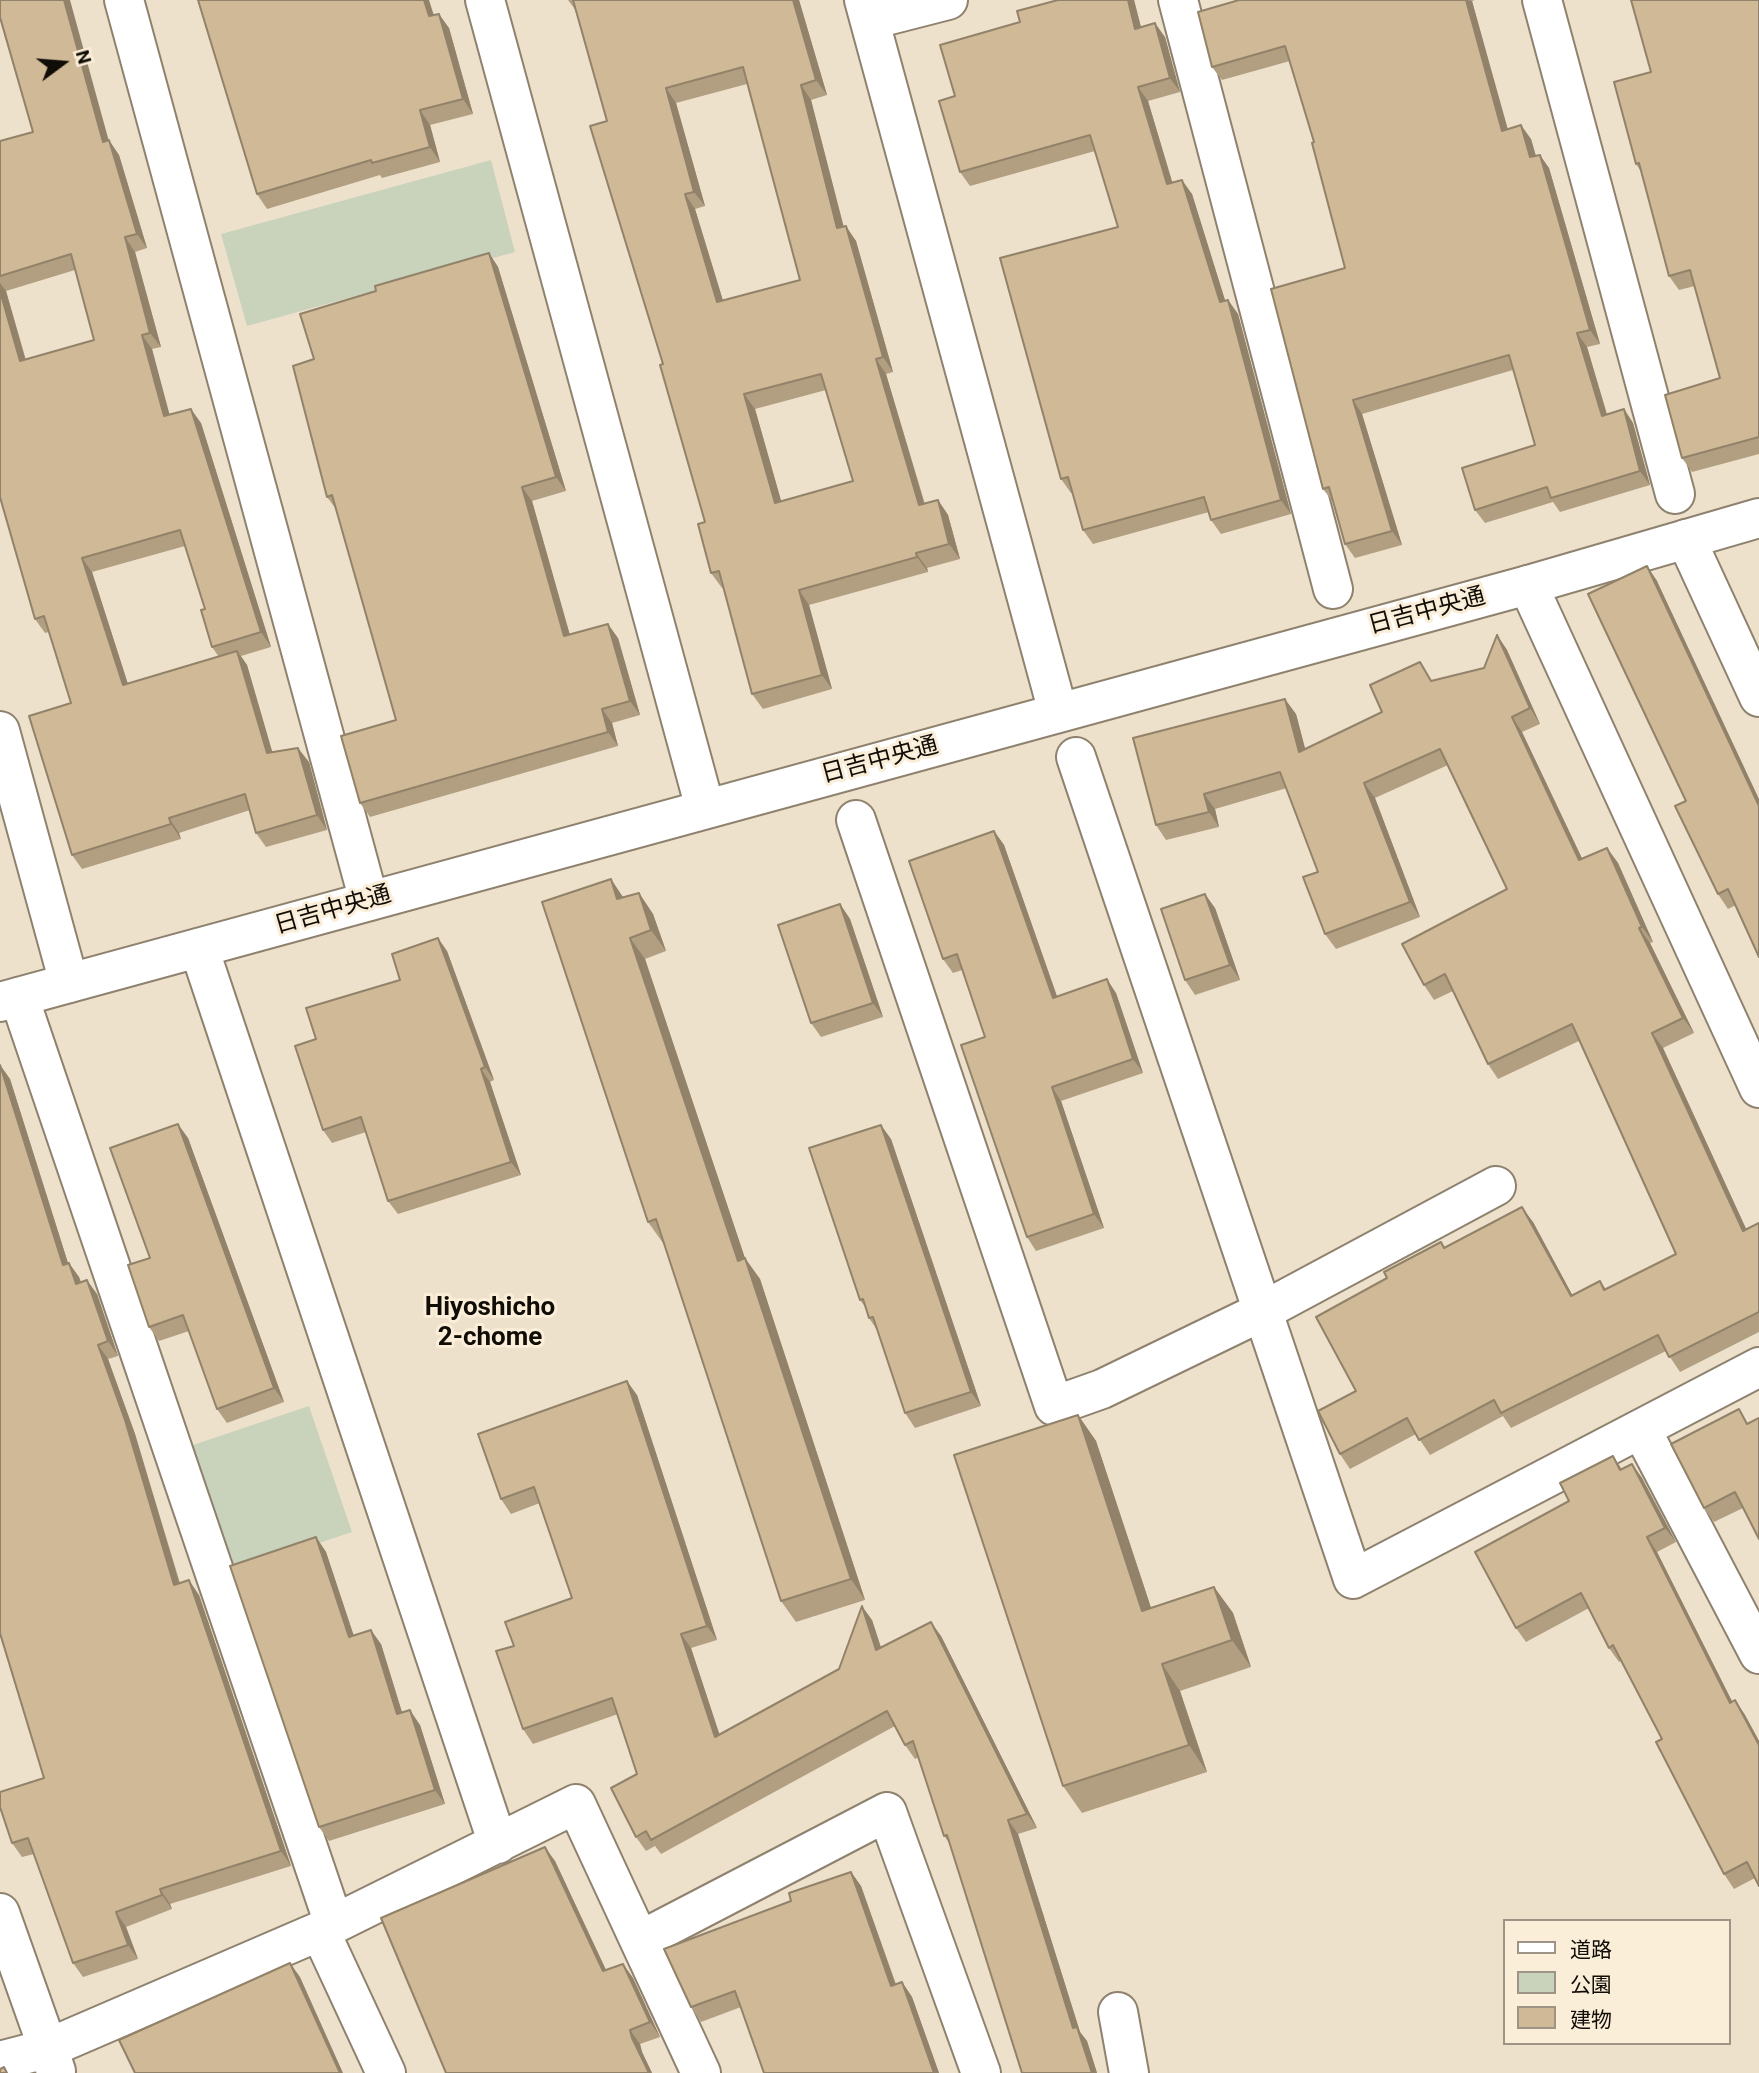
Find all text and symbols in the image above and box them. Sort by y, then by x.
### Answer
north arrow [28,28,98,98]
text: N [71,47,97,67]
street label: 日吉中央通 [1365,583,1489,641]
street label: 日吉中央通 [818,732,942,790]
street label: 日吉中央通 [271,881,395,941]
district label: Hiyoshicho 2-chome [425,1292,555,1354]
legend [1504,1919,1731,2045]
text: 道路 [1570,1938,1612,1962]
text: 公園 [1570,1973,1612,1997]
text: 建物 [1570,2008,1612,2032]

